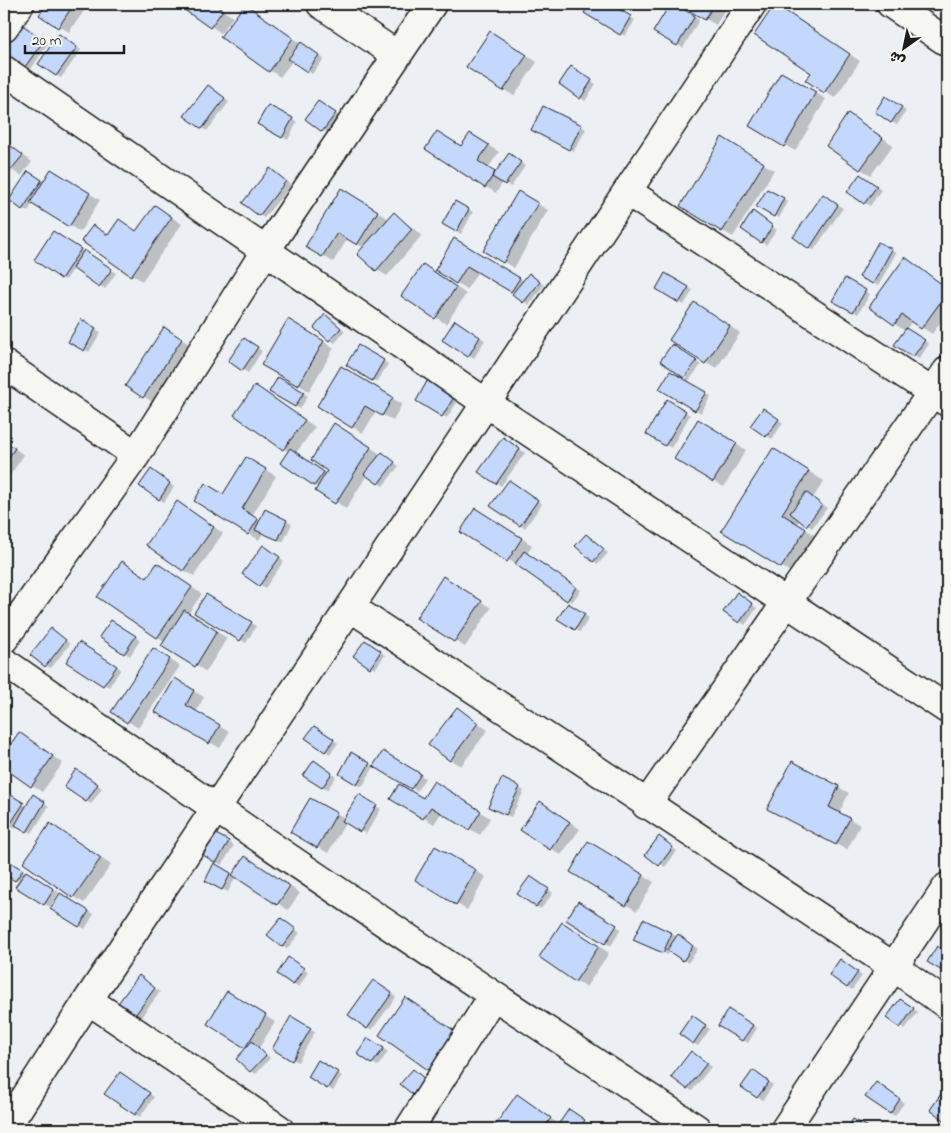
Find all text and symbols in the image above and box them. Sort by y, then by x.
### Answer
scale bar [25,22,124,54]
north arrow [878,22,928,72]
text: 20 m [32,30,62,52]
text: ش [886,45,910,71]

